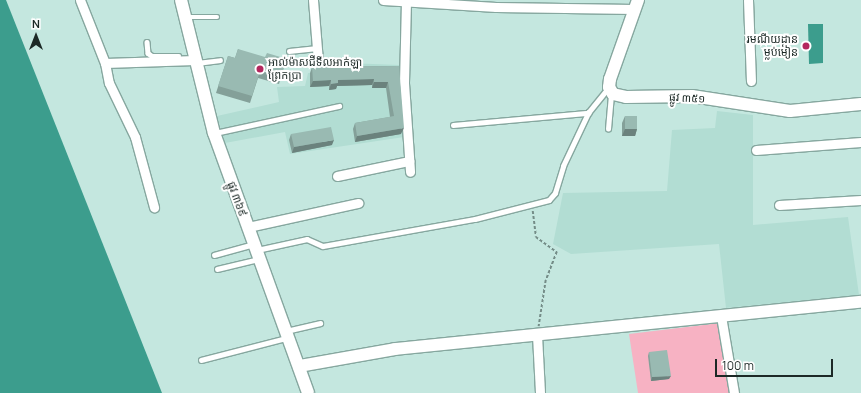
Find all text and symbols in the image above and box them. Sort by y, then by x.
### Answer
north arrow [16,16,56,56]
text: N [32,16,40,31]
place label: រមណីយដ្ឋាន ម្លប់មៀន [747,33,798,59]
marker: រមណីយដ្ឋាន ម្លប់មៀន [801,41,811,51]
place label: អាល់ម៉ាសជីទីលអាក់ឡា ព្រែកប្រា [268,56,362,82]
marker: អាល់ម៉ាសជីទីលអាក់ឡា ព្រែកប្រា [255,64,265,74]
street label: ផ្លូវ ៣៥១ [669,90,705,106]
street label: ផ្លូវ ៣៦៩ [225,180,249,218]
scale bar [717,351,835,377]
text: 100 m [722,357,754,374]

